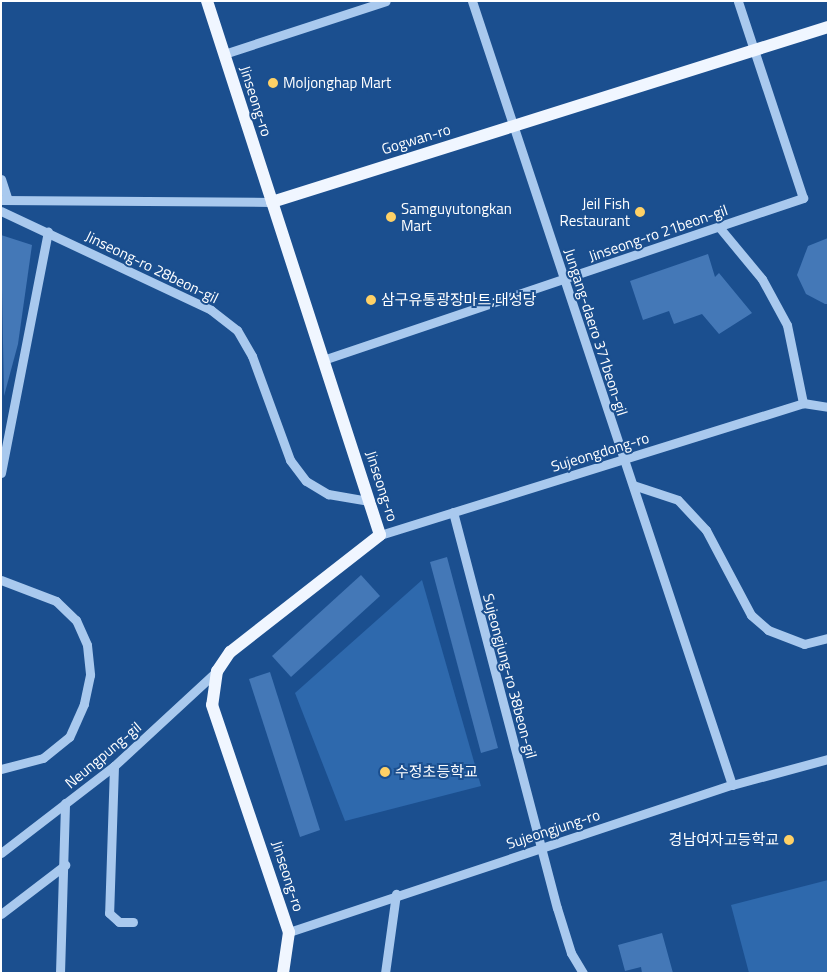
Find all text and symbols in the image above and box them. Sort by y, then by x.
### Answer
street label: Jinseong-ro [236,63,276,139]
place label: Moljonghap Mart [283,74,391,92]
marker: Moljonghap Mart [267,77,279,89]
street label: Gogwan-ro [379,120,453,158]
place label: Jeil Fish Restaurant [560,194,630,229]
place label: Samguyutongkan Mart [401,199,512,234]
street label: Jinseong-ro 21beon-gil [586,201,730,265]
marker: Jeil Fish Restaurant [634,206,646,218]
marker: Samguyutongkan Mart [385,211,397,223]
street label: Jinseong-ro 28beon-gil [83,227,221,307]
street label: Jungang-daero 371beon-gil [560,246,632,418]
place label: 삼구유통광장마트;대성당 [381,291,537,309]
marker: 삼구유통광장마트;대성당 [365,294,377,306]
street label: Sujeongdong-ro [549,429,651,475]
street label: Jinseong-ro [362,448,402,524]
street label: Sujeongjung-ro 38beon-gil [479,592,541,760]
street label: Neungpung-gil [61,718,145,792]
place label: 수정초등학교 [395,763,478,781]
marker: 수정초등학교 [379,766,391,778]
street label: Sujeongjung-ro [504,805,602,853]
place label: 경남여자고등학교 [669,831,779,849]
marker: 경남여자고등학교 [783,834,795,846]
street label: Jinseong-ro [268,838,308,914]

